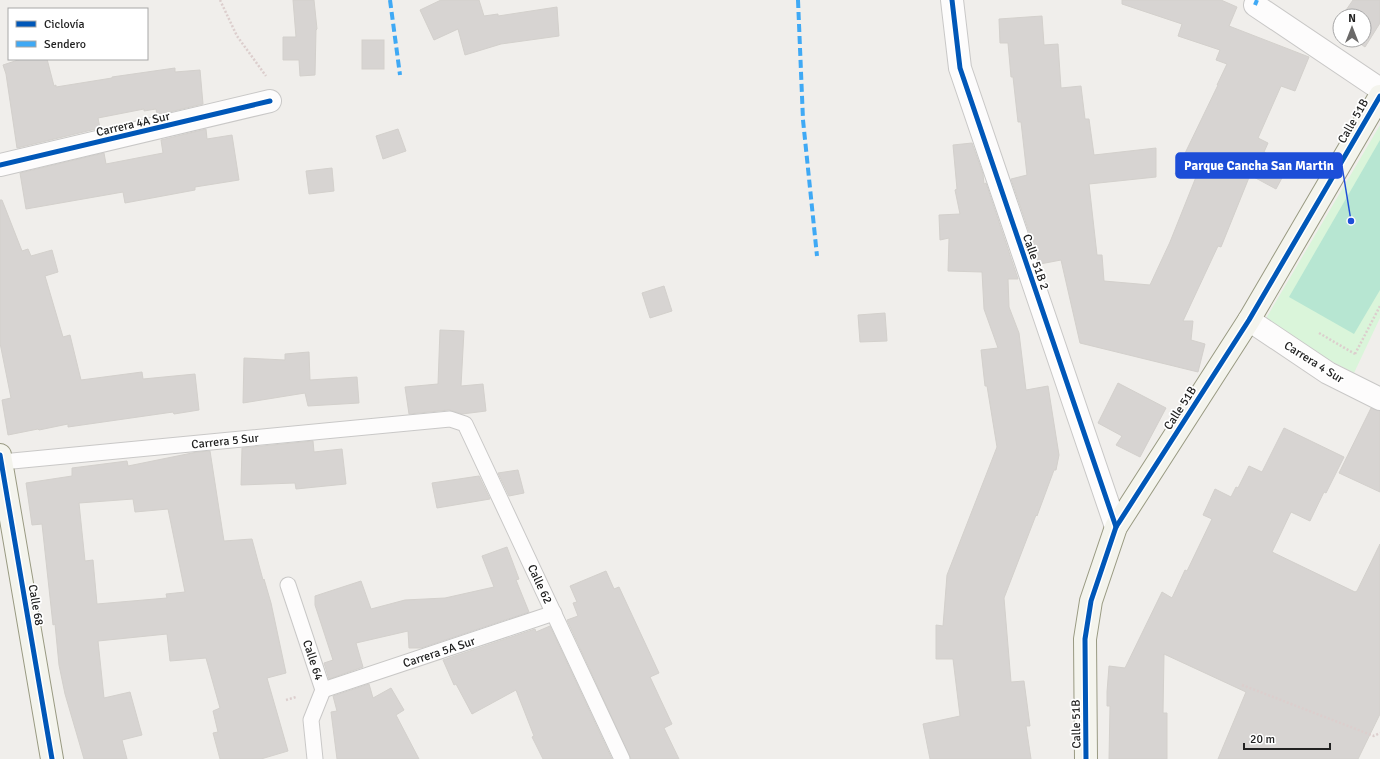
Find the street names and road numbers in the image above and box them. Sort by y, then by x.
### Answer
street label: Calle 51B [1335,96,1372,146]
street label: Carrera 4A Sur [95,109,172,140]
street label: Calle 51B 2 [1019,232,1052,292]
street label: Carrera 4 Sur [1281,338,1347,387]
street label: Calle 51B [1161,384,1200,433]
street label: Carrera 5 Sur [191,430,260,452]
street label: Calle 62 [524,562,555,606]
street label: Calle 68 [25,583,47,627]
street label: Carrera 5A Sur [401,634,478,671]
street label: Calle 64 [299,638,326,683]
street label: Calle 51B [1069,699,1084,749]

